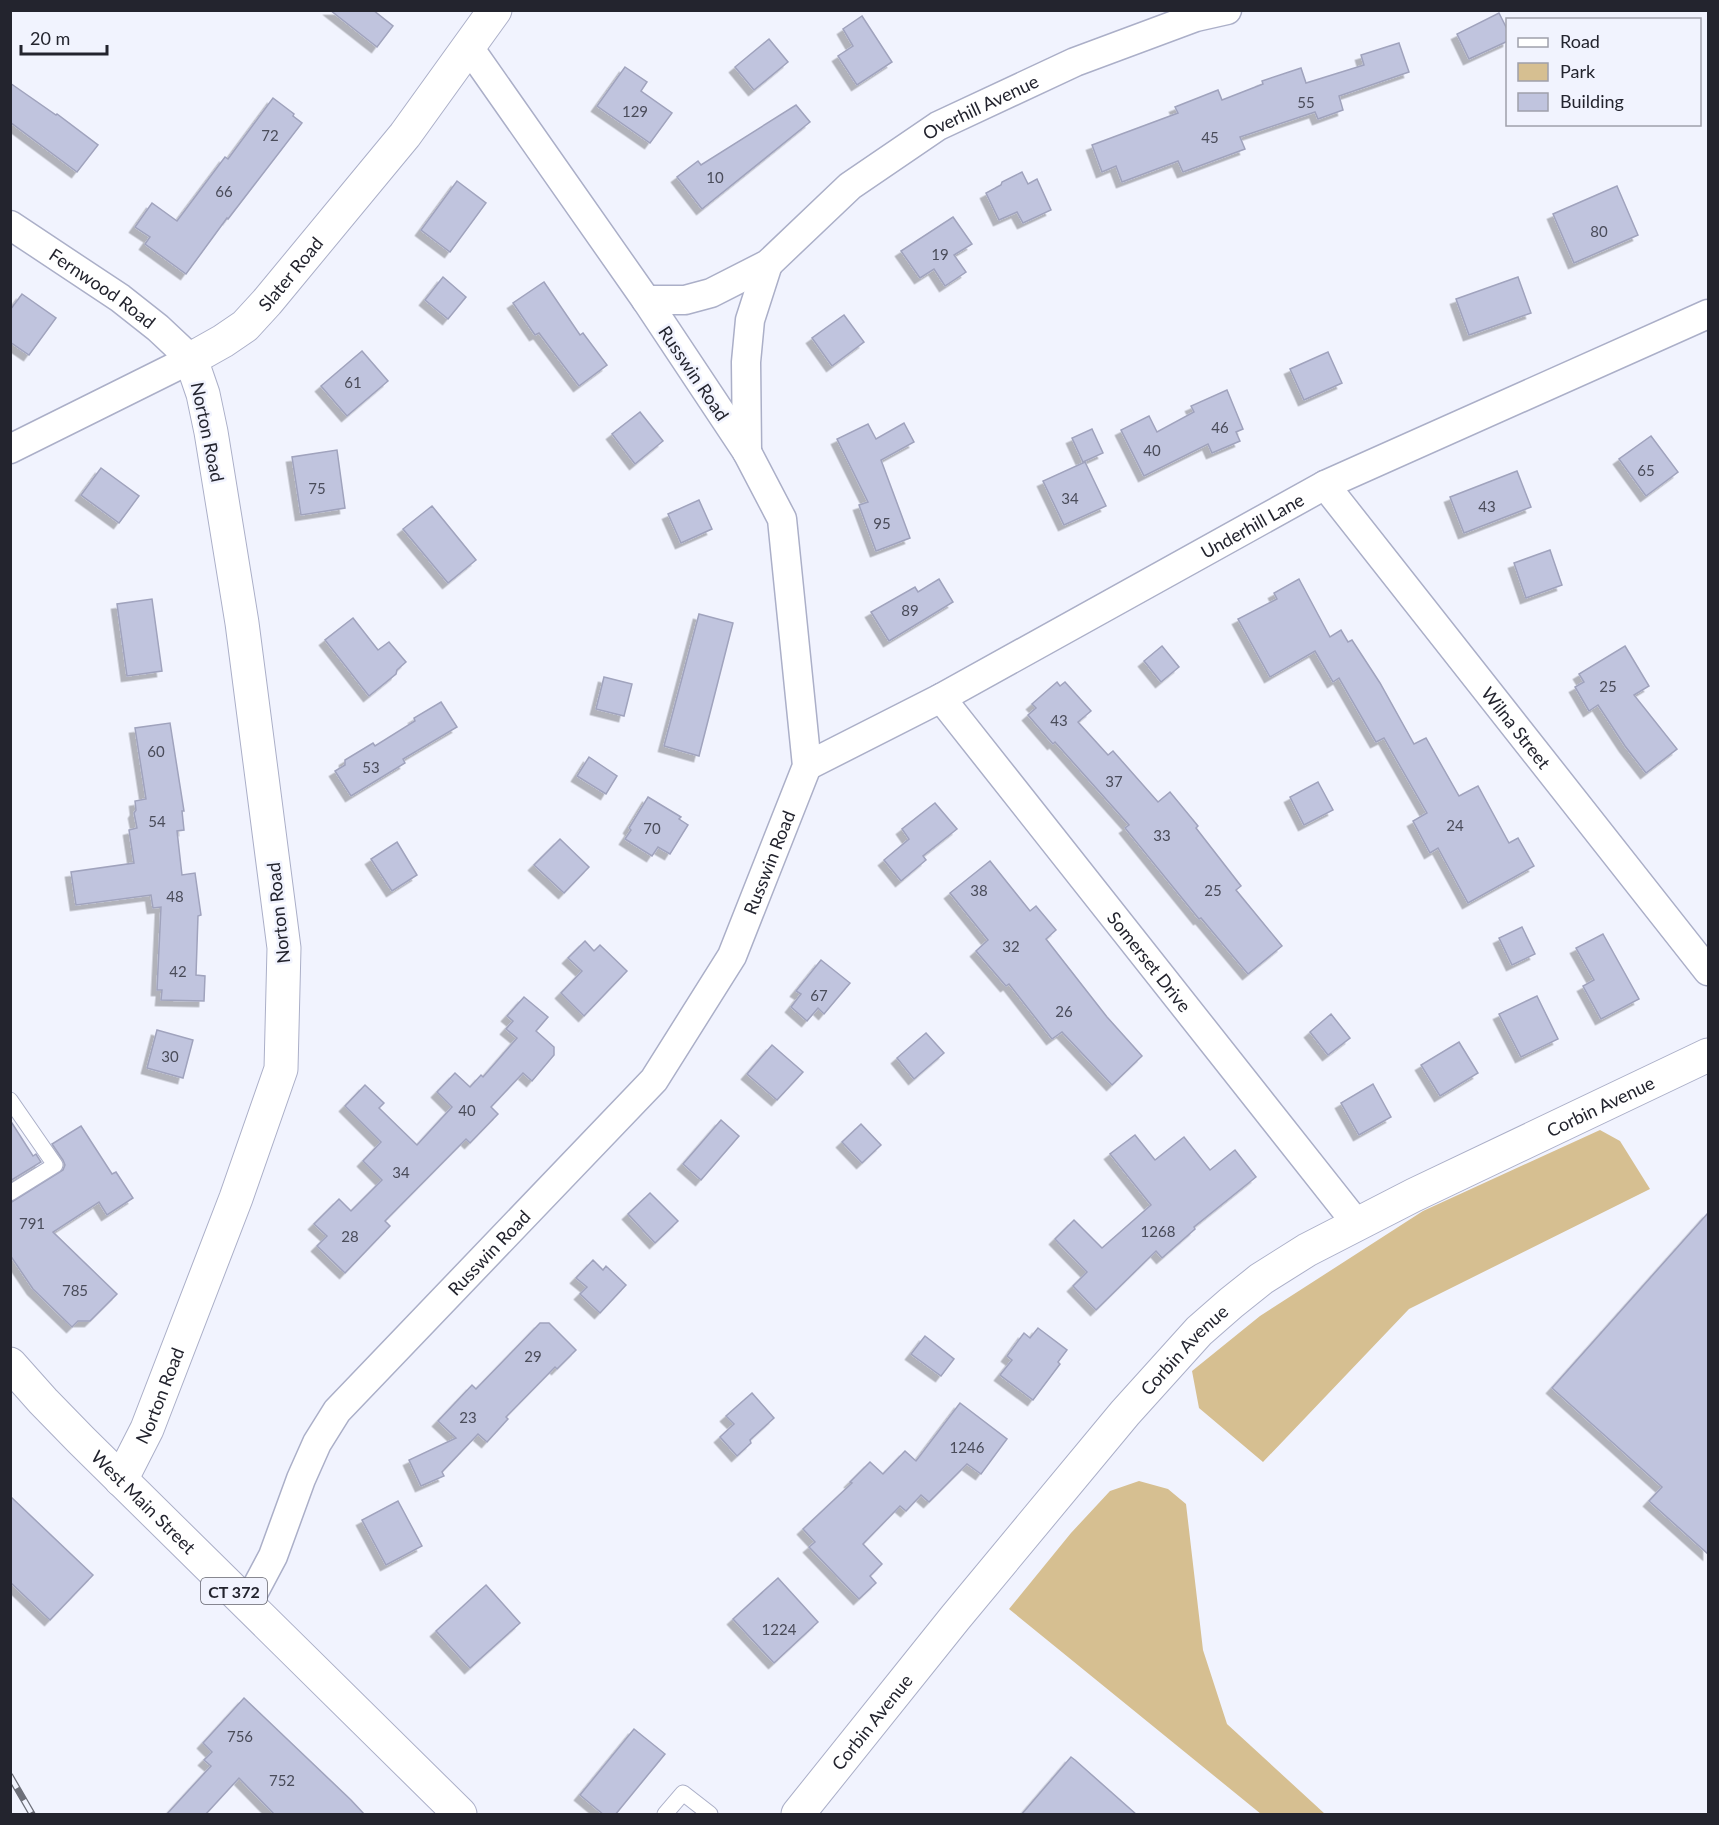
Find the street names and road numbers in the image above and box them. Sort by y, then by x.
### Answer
street label: Overhill Avenue [918,70,1042,144]
street label: Slater Road [253,232,327,315]
street label: Fernwood Road [45,243,160,333]
street label: Russwin Road [654,321,734,425]
street label: Norton Road [187,380,229,484]
street label: Underhill Lane [1197,488,1307,563]
street label: Wilna Street [1477,682,1556,773]
street label: Russwin Road [739,807,799,917]
street label: Norton Road [262,861,294,965]
street label: Somerset Drive [1103,907,1196,1016]
street label: Corbin Avenue [1543,1071,1658,1141]
street label: Russwin Road [443,1205,535,1300]
street label: Corbin Avenue [1136,1300,1232,1399]
street label: Norton Road [130,1344,188,1447]
street label: West Main Street [87,1446,201,1558]
road number: CT 372 [201,1578,267,1604]
street label: Corbin Avenue [827,1669,917,1774]

